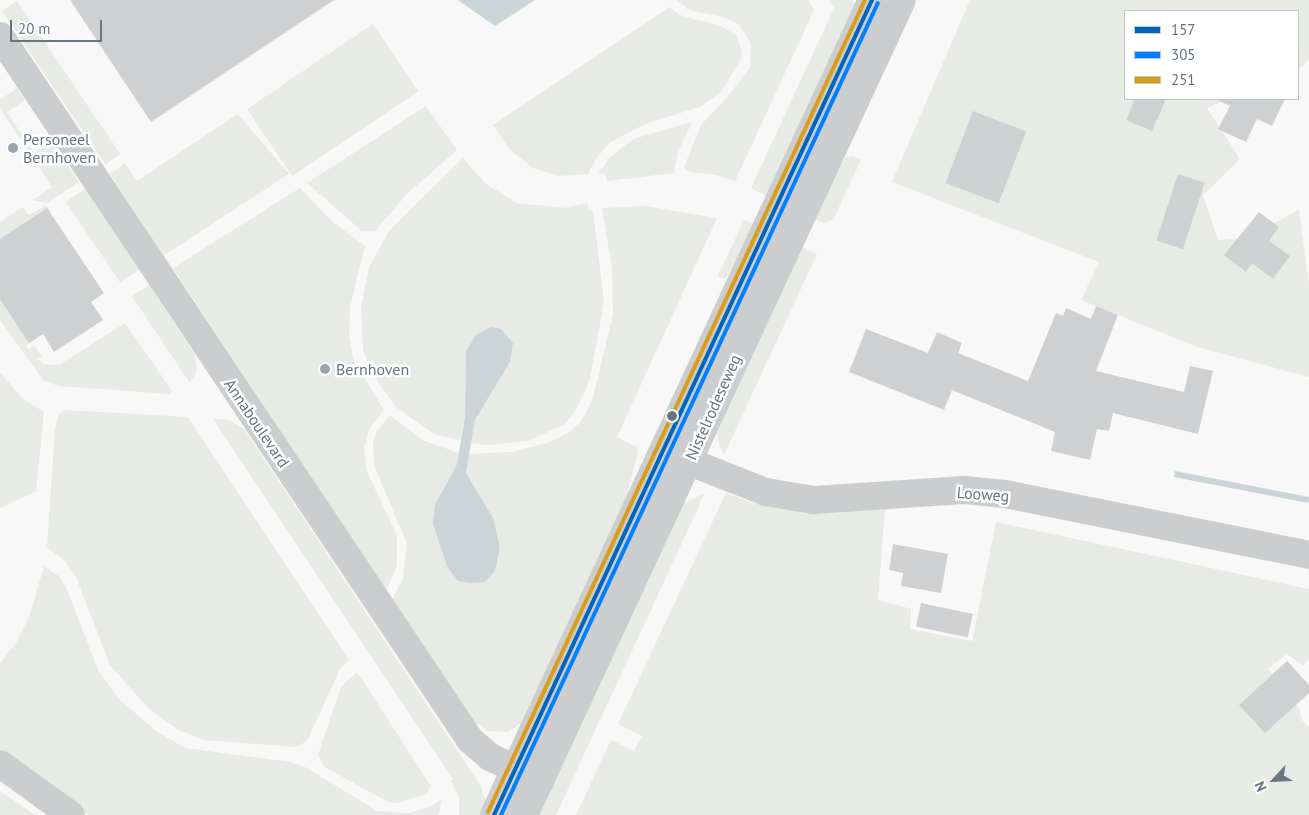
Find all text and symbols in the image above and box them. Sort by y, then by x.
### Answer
scale bar [12,10,105,42]
legend [1124,10,1299,100]
text: 20 m [18,19,51,38]
text: 157 [1171,20,1196,39]
text: 305 [1171,45,1196,64]
text: 251 [1171,70,1196,89]
place label: Personeel Bernhoven [23,129,96,167]
marker: Personeel Bernhoven [7,142,19,154]
street label: Nistelrodeseweg [681,351,745,463]
place label: Bernhoven [336,359,409,379]
marker: Bernhoven [318,362,332,376]
street label: Annaboulevard [220,375,294,471]
unlabelled marker [667,411,677,421]
street label: Looweg [956,483,1010,505]
north arrow [1249,755,1299,805]
text: N [1250,778,1271,794]

